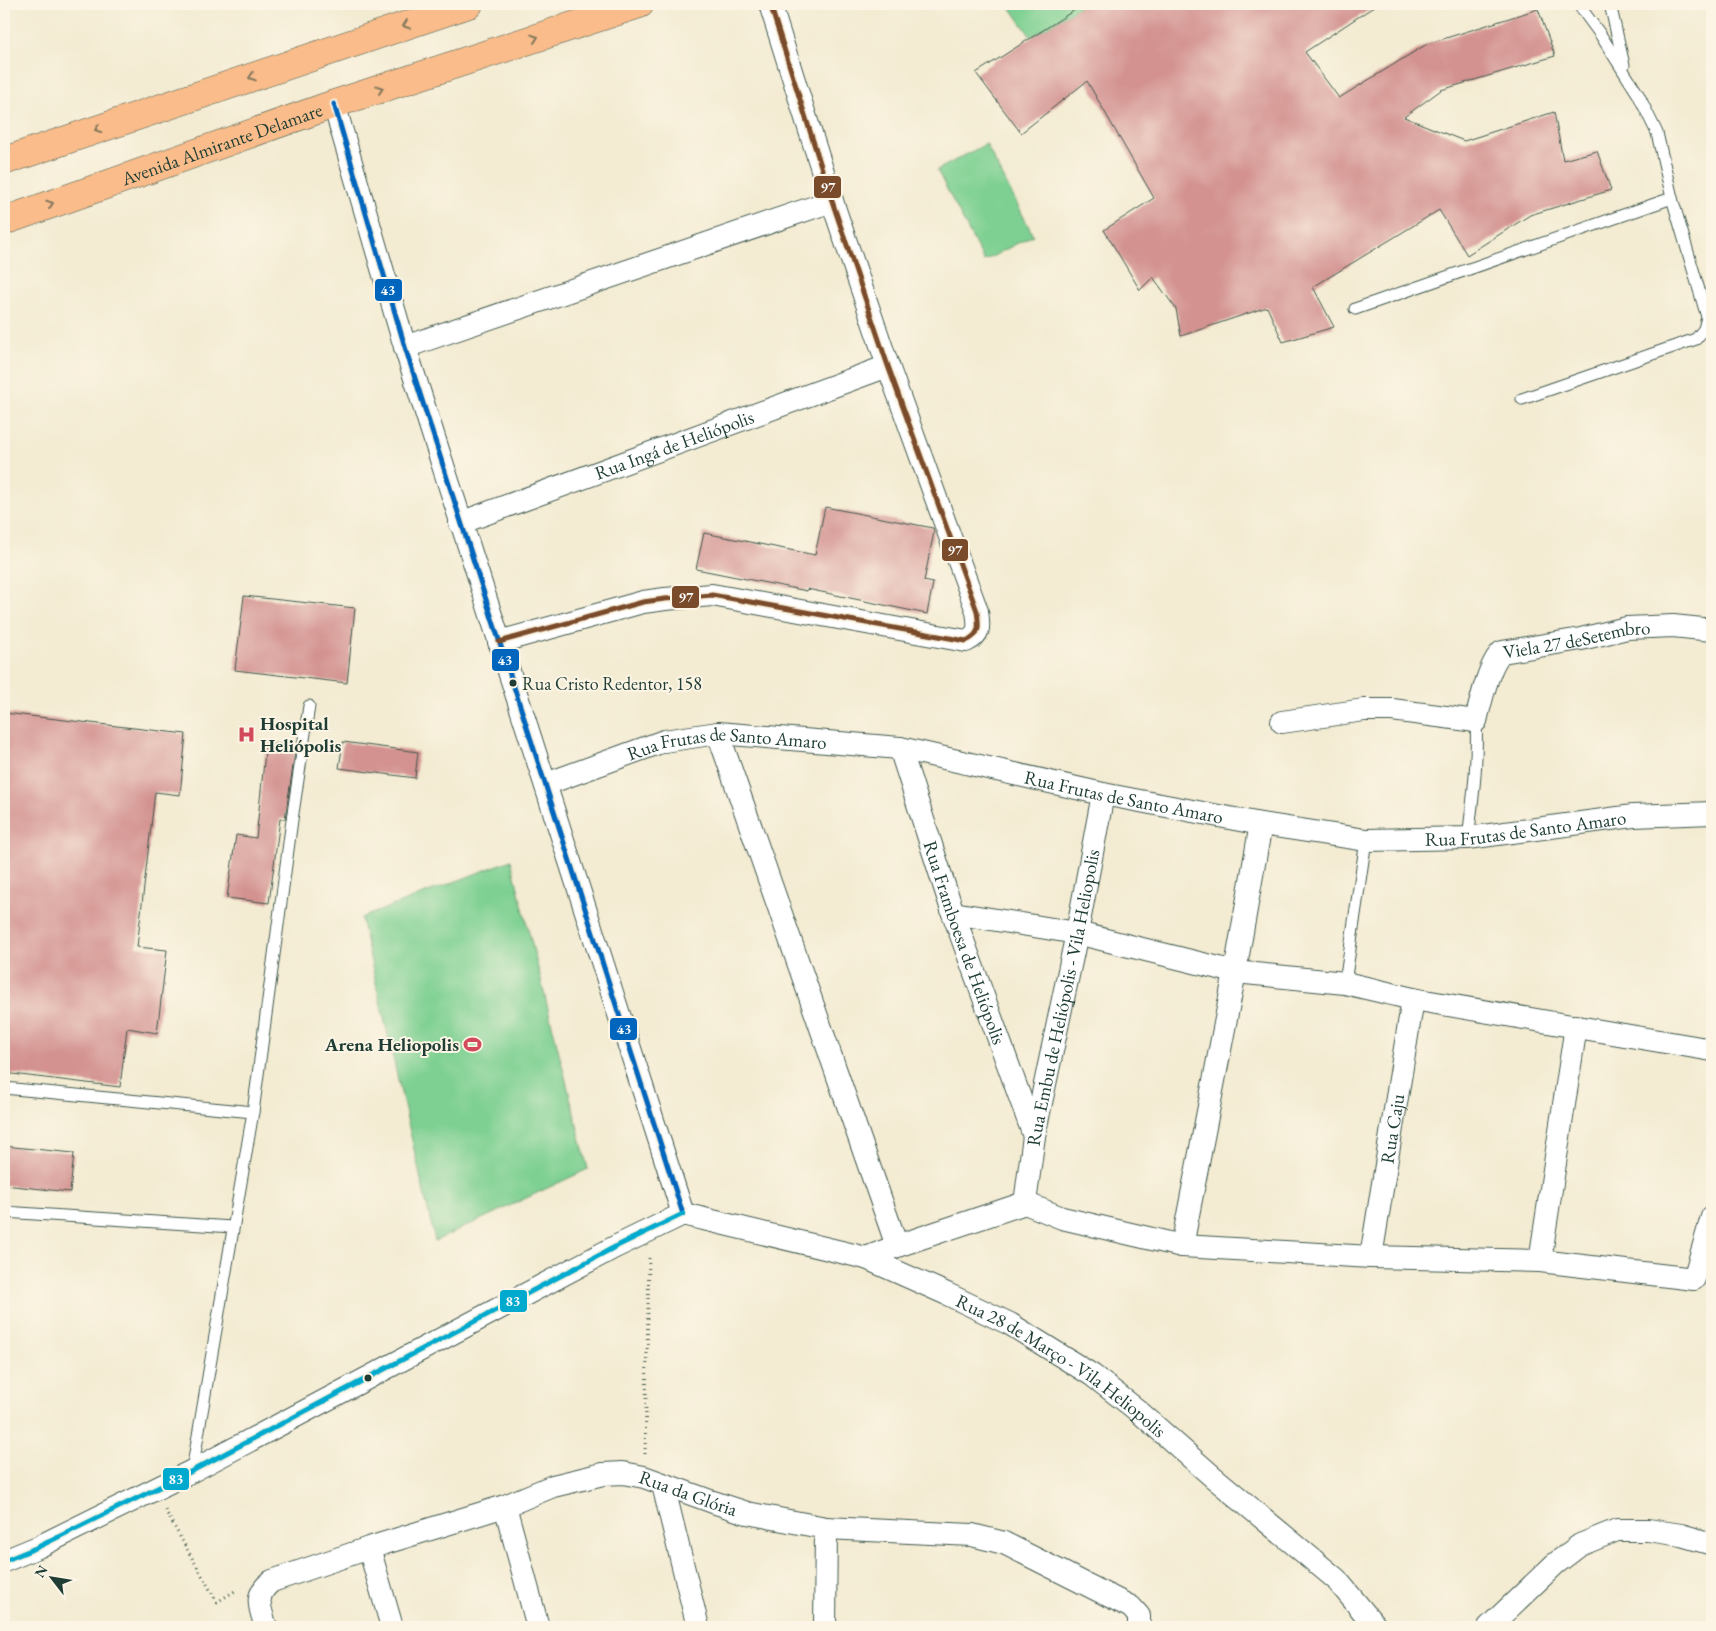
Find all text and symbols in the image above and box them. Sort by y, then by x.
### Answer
one-way arrow [402,19,411,29]
one-way arrow [530,34,538,44]
one-way arrow [248,71,257,81]
one-way arrow [375,84,384,94]
street label: Avenida Almirante Delamare [117,97,326,192]
one-way arrow [95,124,103,134]
line badge: 97 [813,175,842,199]
text: 97 [821,178,836,196]
one-way arrow [45,200,53,210]
line badge: 43 [374,278,403,302]
text: 43 [381,281,395,299]
street label: Rua Ingá de Heliópolis [591,404,757,486]
line badge: 97 [941,538,969,562]
text: 97 [948,541,963,559]
line badge: 97 [671,585,700,609]
text: 97 [679,588,694,606]
street label: Viela 27 deSetembro [1501,615,1651,665]
line badge: 43 [491,648,520,672]
text: 43 [498,651,512,669]
place label: Rua Cristo Redentor, 158 [522,672,702,695]
marker: Rua Cristo Redentor, 158 [508,678,518,688]
place label: Hospital Heliópolis [260,711,341,758]
street label: Rua Frutas de Santo Amaro [623,721,828,767]
hospital icon: Hospital Heliópolis [236,724,256,744]
street label: Rua Frutas de Santo Amaro [1022,765,1225,830]
street label: Rua Frutas de Santo Amaro [1425,805,1628,852]
street label: Rua Framboesa de Heliópolis [918,837,1012,1048]
street label: Rua Embu de Heliópolis - Vila Heliopolis [1021,847,1105,1147]
line badge: 43 [609,1017,638,1041]
text: 43 [617,1020,631,1038]
place label: Arena Heliopolis [324,1032,459,1057]
sports icon: Arena Heliopolis [463,1034,483,1054]
street label: Rua Caju [1374,1092,1410,1165]
street label: Rua 28 de Março - Vila Heliopolis [952,1288,1171,1443]
line badge: 83 [499,1289,528,1313]
text: 83 [506,1292,520,1310]
unlabelled marker [363,1373,373,1383]
street label: Rua da Glória [636,1464,741,1522]
line badge: 83 [162,1467,190,1491]
text: 83 [169,1470,183,1488]
north arrow [28,1554,78,1604]
text: N [30,1561,52,1581]

